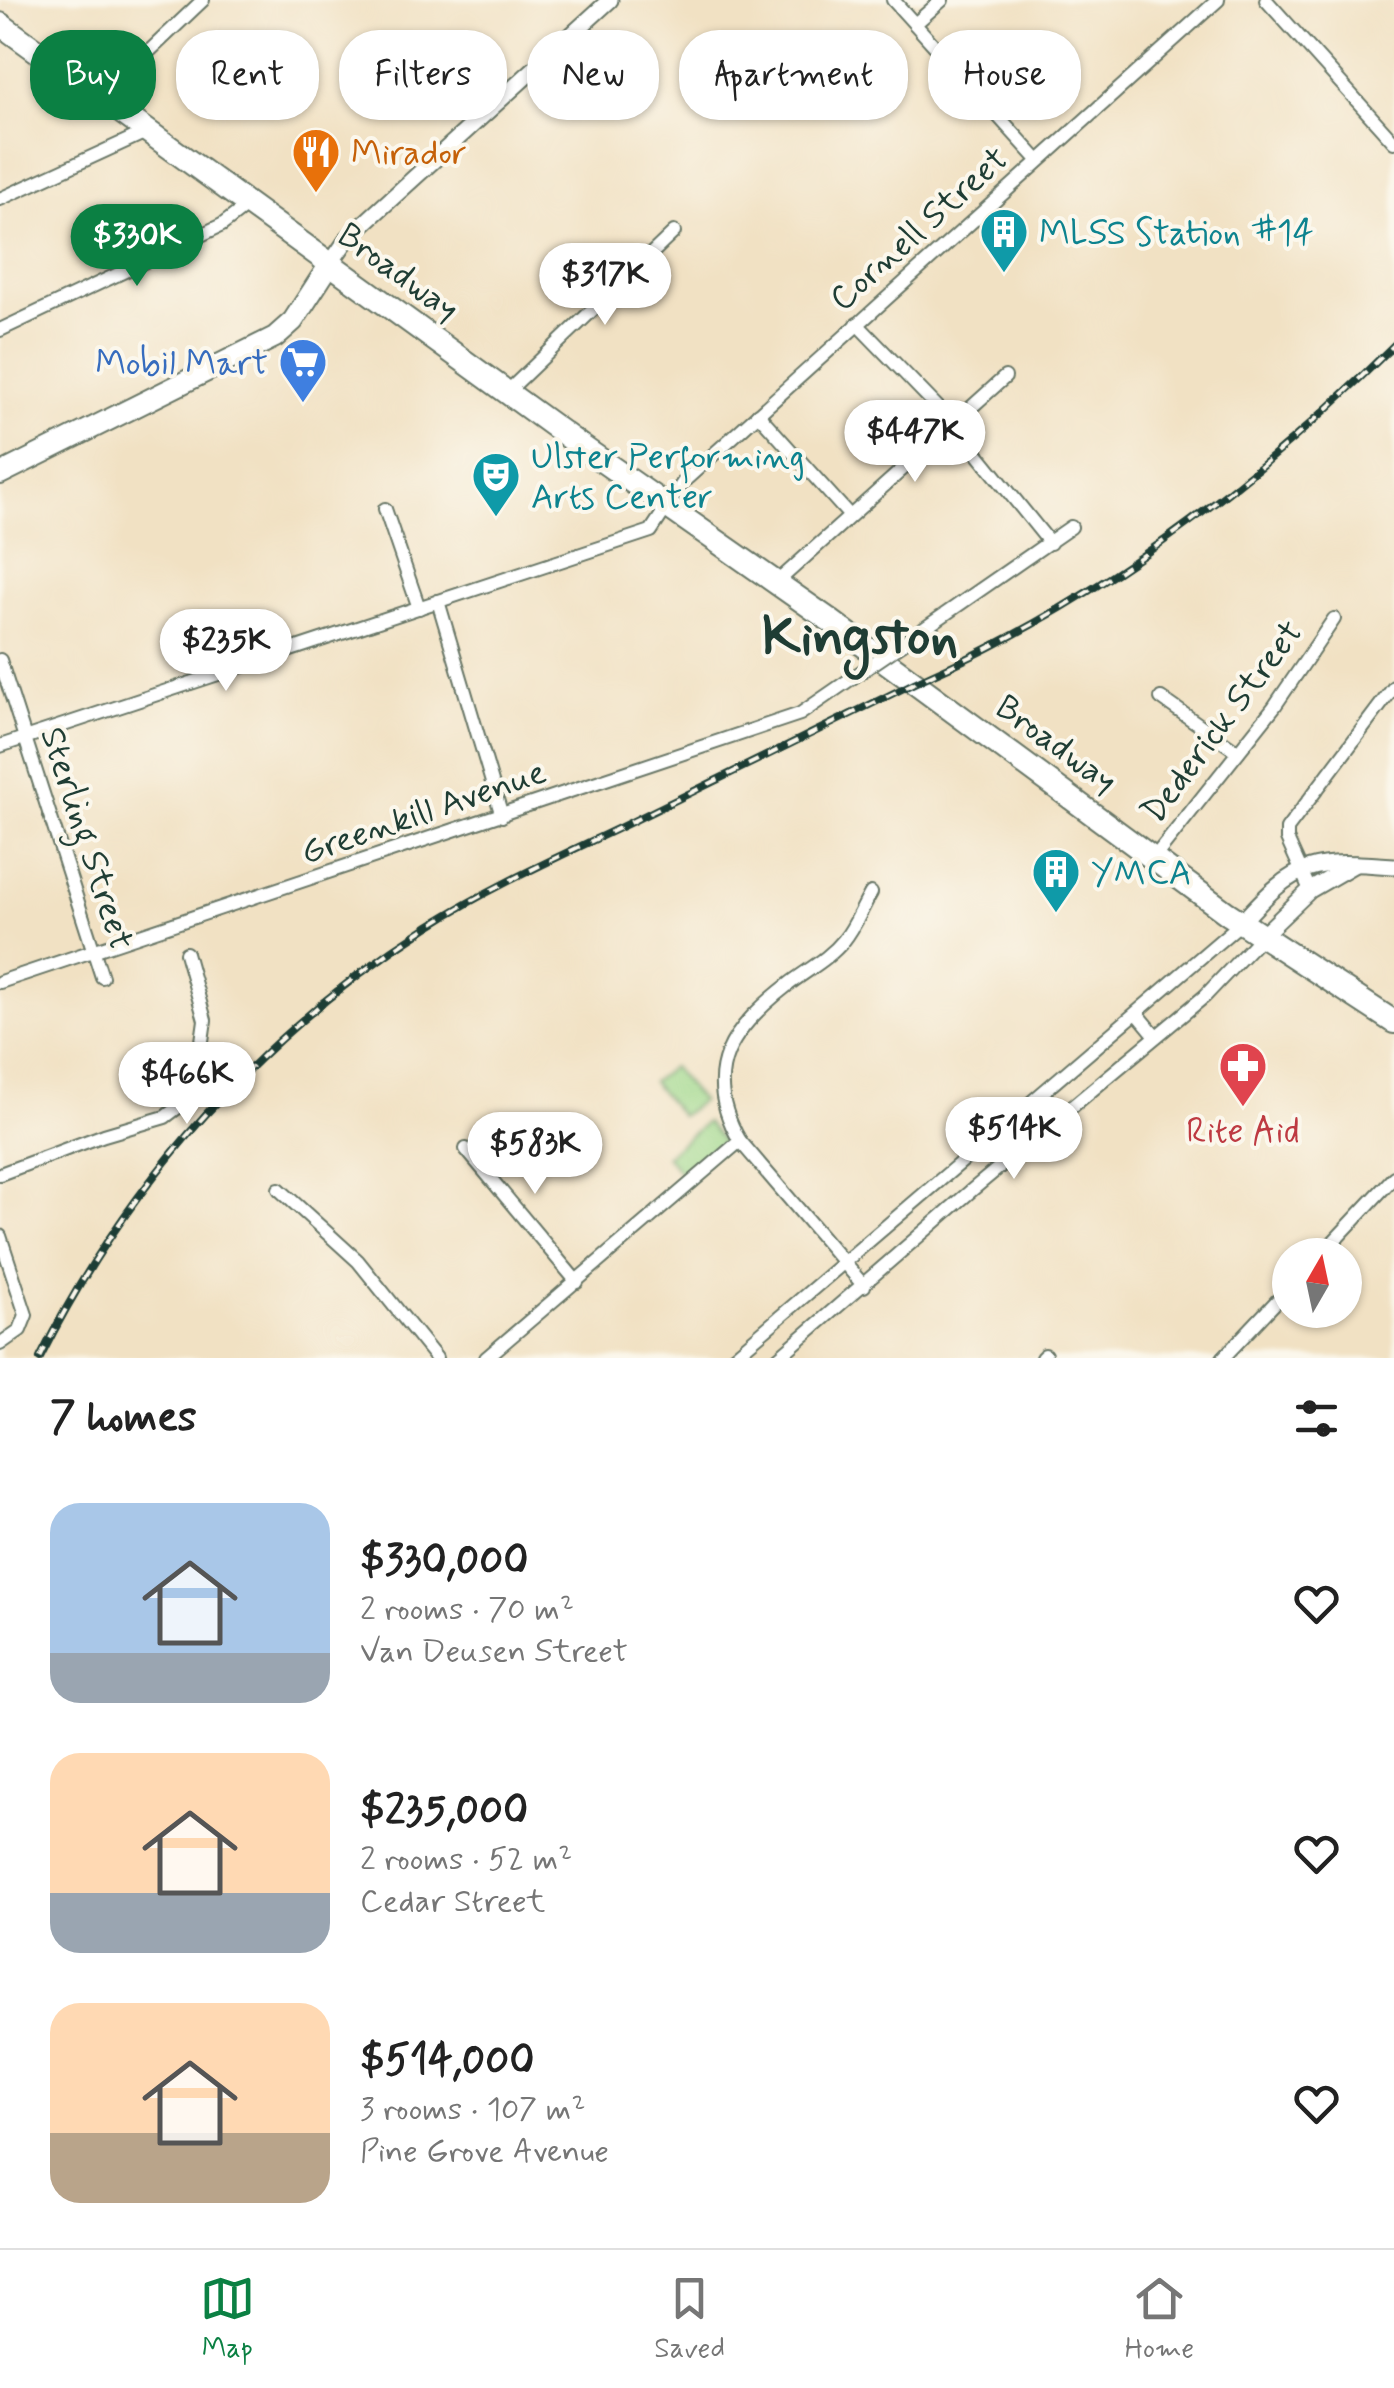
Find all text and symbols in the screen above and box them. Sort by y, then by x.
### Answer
chip: Buy [30,30,156,120]
chip: Rent [176,30,319,120]
chip: Filters [339,30,507,120]
chip: New [527,30,659,120]
chip: Apartment [679,30,908,120]
chip: House [928,30,1081,120]
restaurant icon: Mirador [290,126,342,194]
place label: Mirador [351,131,467,177]
street label: Cornell Street [820,137,1018,322]
pin: $330K [67,204,207,289]
building icon: MLSS Station #14 [978,206,1030,274]
place label: MLSS Station #14 [1039,211,1314,257]
street label: Broadway [328,213,468,332]
text: $330K [93,215,181,257]
pin: $317K [535,243,675,328]
text: $317K [561,254,649,296]
supermarket icon: Mobil Mart [277,336,329,404]
place label: Mobil Mart [95,341,268,387]
pin: $447K [845,400,985,485]
text: $447K [866,411,964,453]
place label: Ulster Performing Arts Center [531,435,805,521]
theatre icon: Ulster Performing Arts Center [470,450,522,518]
district label: Kingston [762,603,958,680]
pin: $235K [156,609,296,694]
street label: Dederick Street [1131,611,1314,833]
text: $235K [182,620,270,662]
street label: Broadway [986,685,1126,804]
street label: Sterling Street [25,721,144,957]
street label: Greenkill Avenue [295,749,552,876]
building icon: YMCA [1030,846,1082,914]
place label: YMCA [1091,851,1192,897]
pharmacy icon: Rite Aid [1217,1040,1269,1108]
pin: $466K [117,1042,257,1127]
text: $466K [141,1053,233,1095]
pin: $514K [944,1097,1084,1182]
text: $514K [967,1108,1061,1150]
place label: Rite Aid [1186,1109,1300,1155]
pin: $583K [465,1112,605,1197]
text: $583K [489,1123,581,1165]
north arrow [1272,1238,1362,1328]
map controls [1272,1238,1362,1328]
text: 7 homes [50,1391,197,1446]
icon: filters [1289,1391,1344,1446]
text: $330,000 [360,1534,529,1589]
icon: home [130,1543,250,1663]
icon: heart [1289,1576,1344,1631]
text: 2 rooms · 70 m² [360,1589,574,1631]
text: Van Deusen Street [360,1631,628,1673]
text: $235,000 [360,1784,528,1839]
icon: home [130,1793,250,1913]
icon: heart [1289,1826,1344,1881]
text: 2 rooms · 52 m² [360,1839,572,1881]
text: Cedar Street [360,1881,545,1923]
text: $514,000 [360,2034,535,2089]
icon: home [130,2043,250,2163]
icon: heart [1289,2076,1344,2131]
text: 3 rooms · 107 m² [360,2089,585,2131]
text: Pine Grove Avenue [360,2131,609,2173]
tab: Map [200,2271,255,2368]
tab: Saved [654,2271,725,2368]
tab: Home [1125,2271,1194,2368]

